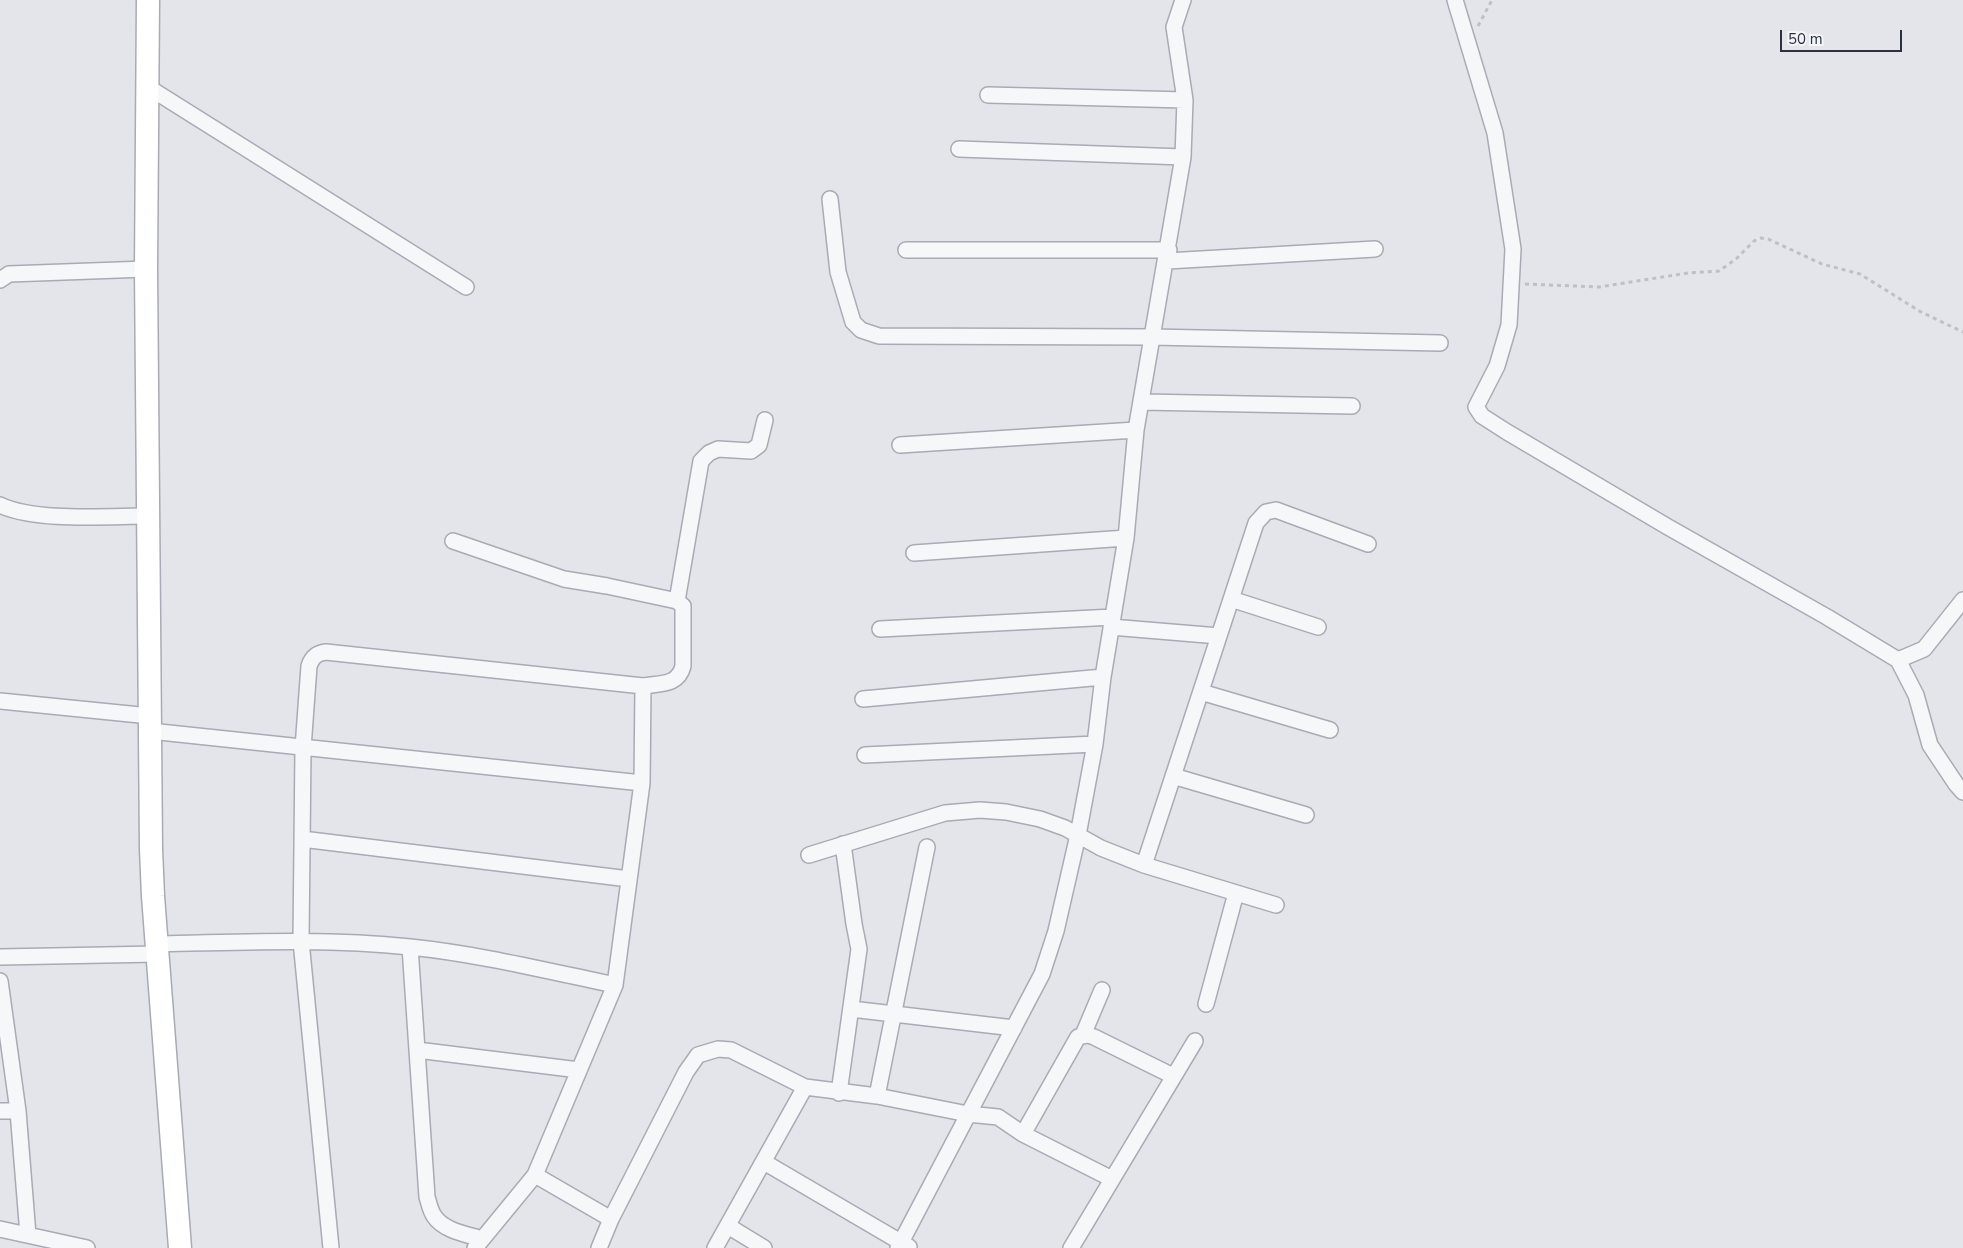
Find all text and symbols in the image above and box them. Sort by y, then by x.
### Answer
scale bar [1783,20,1906,52]
text: 50 m [1788,29,1823,49]

